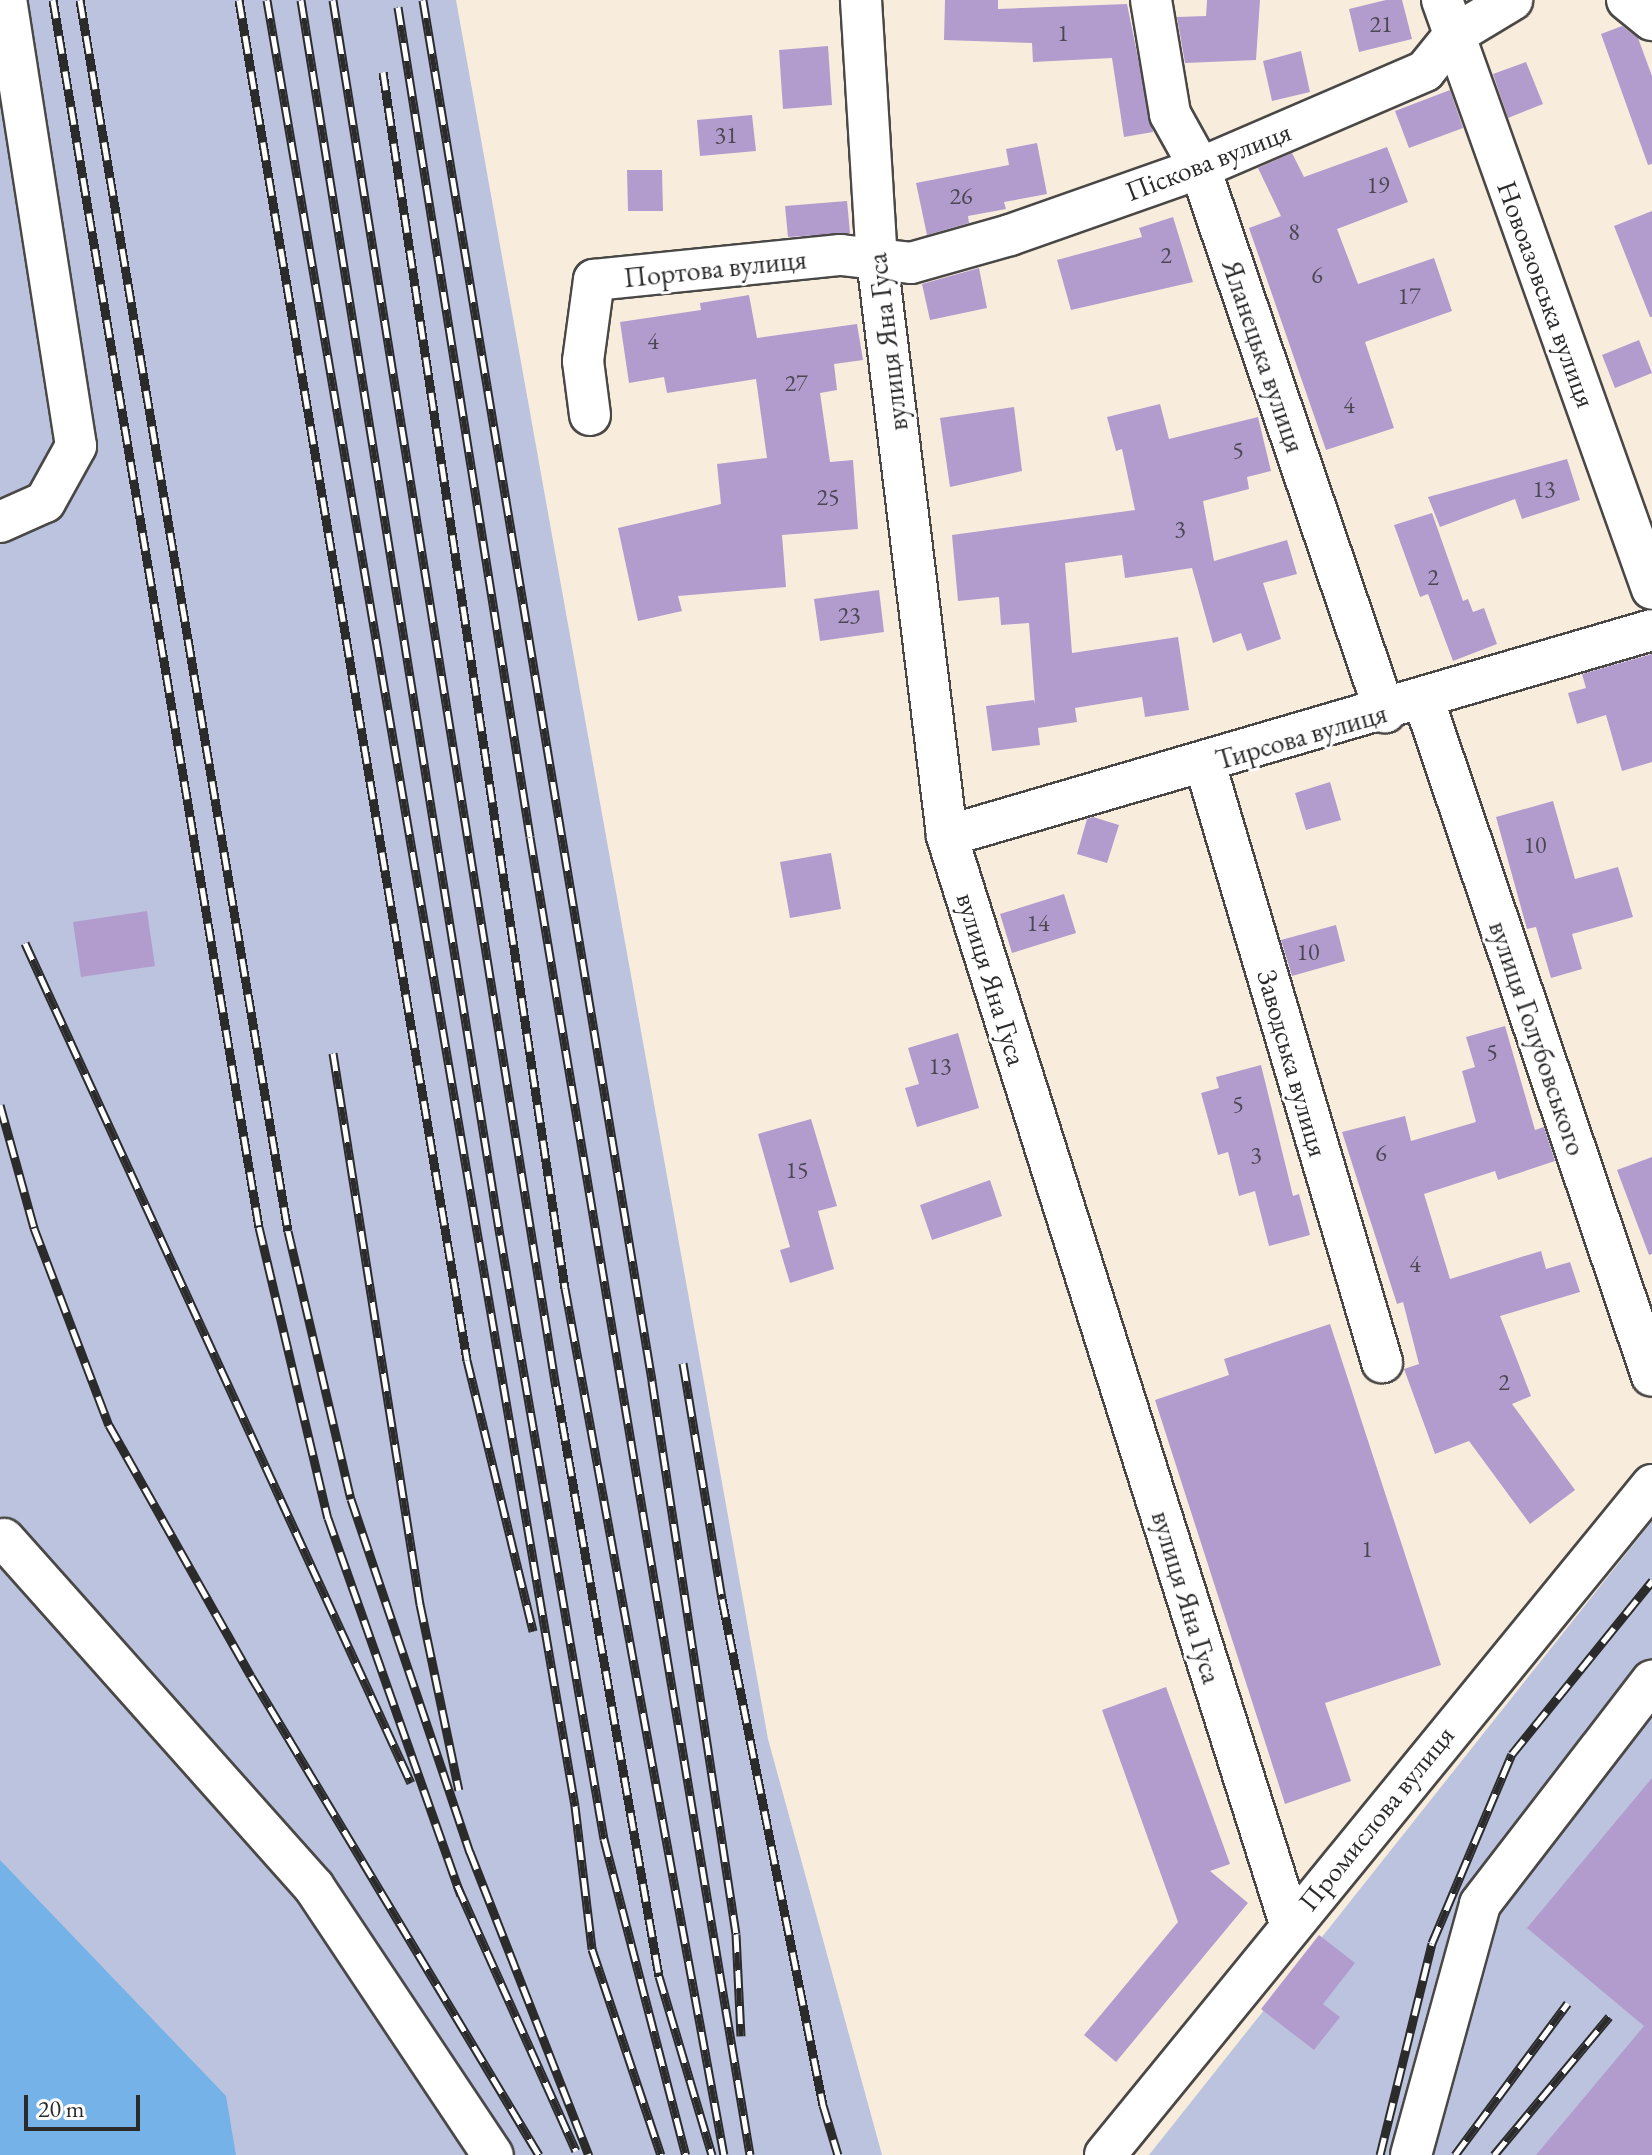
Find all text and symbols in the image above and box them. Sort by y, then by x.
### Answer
house number: 21 [1369,10,1393,38]
house number: 1 [1057,19,1069,47]
street label: Піскова вулиця [1121,114,1295,208]
house number: 31 [714,121,738,149]
house number: 19 [1366,171,1390,199]
street label: Новоазовська вулиця [1490,176,1604,412]
house number: 26 [949,182,973,210]
house number: 8 [1288,218,1300,246]
house number: 2 [1160,241,1172,269]
street label: Портова вулиця [622,242,808,294]
street label: вулиця Яна Гуса [859,251,915,433]
street label: Яланецька вулиця [1215,255,1313,457]
house number: 6 [1311,261,1323,289]
house number: 17 [1397,282,1421,310]
house number: 4 [647,327,659,355]
house number: 27 [784,369,808,397]
house number: 4 [1343,391,1355,419]
house number: 5 [1232,436,1244,464]
house number: 13 [1532,475,1556,503]
house number: 25 [816,483,840,511]
house number: 3 [1174,515,1186,543]
house number: 2 [1427,563,1439,591]
house number: 23 [837,601,861,629]
street label: Тирсова вулиця [1211,695,1391,777]
house number: 10 [1523,831,1547,859]
street label: вулиця Яна Гуса [950,888,1034,1070]
house number: 14 [1026,909,1050,937]
street label: вулиця Голубовського [1482,916,1594,1160]
house number: 10 [1296,938,1320,966]
street label: Заводська вулиця [1250,966,1336,1160]
house number: 5 [1486,1038,1498,1066]
house number: 13 [928,1052,952,1080]
house number: 5 [1232,1090,1244,1118]
house number: 6 [1375,1139,1387,1167]
house number: 3 [1250,1141,1262,1169]
house number: 15 [785,1156,809,1184]
house number: 4 [1409,1250,1421,1278]
house number: 2 [1498,1368,1510,1396]
street label: вулиця Яна Гуса [1145,1506,1229,1688]
house number: 1 [1361,1535,1373,1563]
street label: Промислова вулиця [1291,1719,1461,1917]
scale bar [28,2079,144,2129]
text: 20 m [38,2093,85,2124]

